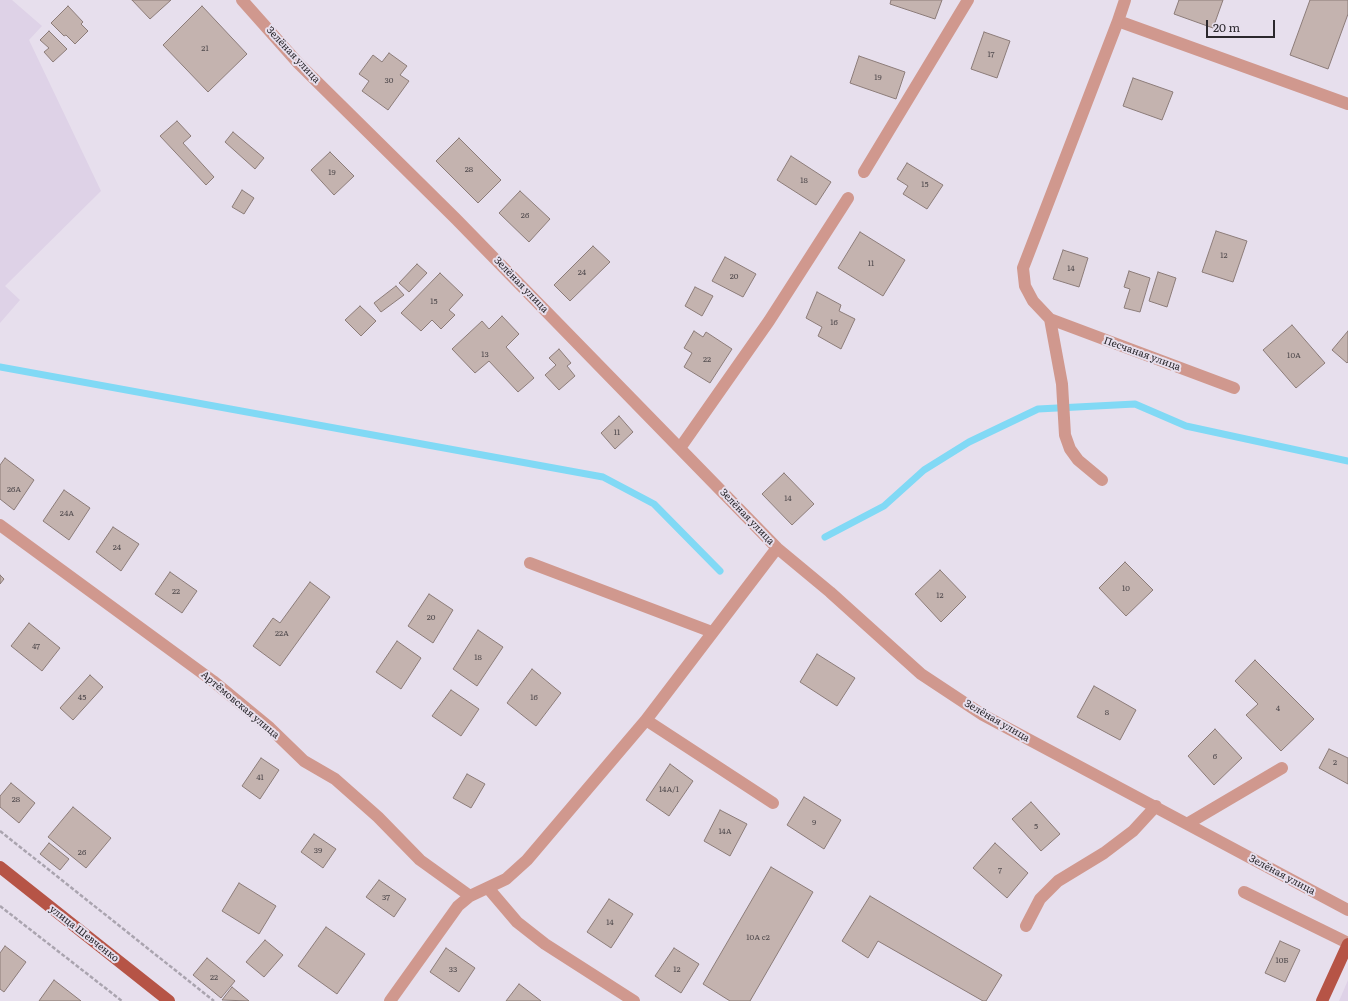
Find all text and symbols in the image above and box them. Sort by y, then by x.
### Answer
scale bar [1208,12,1277,38]
text: 20 m [1213,18,1240,36]
street label: Зелёная улица [264,24,322,86]
house number: 21 [201,44,209,54]
house number: 17 [987,50,995,60]
house number: 19 [874,73,882,83]
house number: 30 [385,76,393,86]
house number: 28 [465,165,473,175]
house number: 19 [328,168,336,178]
house number: 18 [800,176,808,186]
house number: 15 [921,180,929,190]
house number: 26 [521,211,529,221]
house number: 12 [1220,251,1228,261]
street label: Зелёная улица [491,254,551,316]
house number: 11 [868,259,874,269]
house number: 14 [1067,264,1075,274]
house number: 24 [578,268,586,278]
house number: 20 [730,272,738,282]
house number: 15 [430,297,438,307]
house number: 16 [830,318,838,328]
street label: Песчаная улица [1102,334,1182,374]
house number: 13 [481,350,489,360]
house number: 10А [1287,351,1301,361]
house number: 22 [703,355,711,365]
house number: 11 [614,428,620,438]
house number: 26А [7,485,21,495]
street label: Зелёная улица [717,486,777,548]
house number: 14 [784,494,792,504]
house number: 24А [60,509,74,519]
house number: 24 [113,543,121,553]
house number: 10 [1122,584,1130,594]
house number: 22 [172,587,180,597]
house number: 12 [936,591,944,601]
house number: 20 [427,613,435,623]
house number: 22А [275,629,289,639]
house number: 47 [32,642,40,652]
house number: 18 [474,653,482,663]
street label: Артёмовская улица [198,669,282,741]
house number: 45 [78,693,86,703]
house number: 16 [530,693,538,703]
street label: Зелёная улица [962,697,1032,745]
house number: 4 [1276,704,1280,714]
house number: 8 [1105,708,1109,718]
house number: 6 [1213,752,1217,762]
house number: 2 [1333,758,1337,768]
house number: 41 [256,773,264,783]
house number: 14А/1 [659,785,679,795]
house number: 28 [12,795,20,805]
house number: 9 [812,818,816,828]
house number: 5 [1034,822,1038,832]
house number: 14А [718,827,732,837]
house number: 39 [314,846,322,856]
house number: 26 [78,848,86,858]
street label: Зелёная улица [1247,853,1317,897]
house number: 7 [998,866,1002,876]
house number: 37 [382,893,390,903]
street label: улица Шевченко [47,903,121,965]
house number: 14 [606,918,614,928]
house number: 10А с2 [746,933,770,943]
house number: 10Б [1275,956,1289,966]
house number: 33 [449,965,457,975]
house number: 12 [673,965,681,975]
house number: 22 [210,973,218,983]

